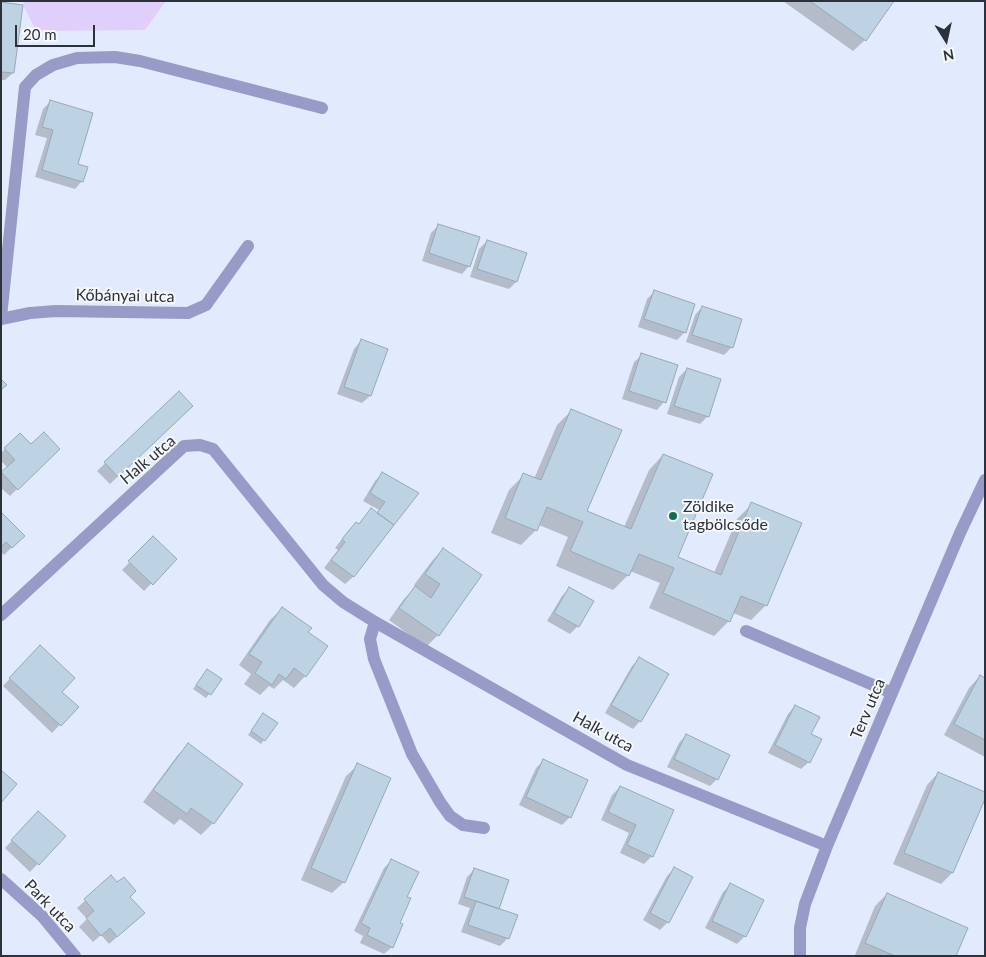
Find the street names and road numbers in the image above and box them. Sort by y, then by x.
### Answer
street label: Kőbányai utca [75,286,175,306]
street label: Halk utca [116,431,180,489]
street label: Terv utca [847,676,889,742]
street label: Halk utca [569,708,637,756]
street label: Park utca [20,876,80,936]

